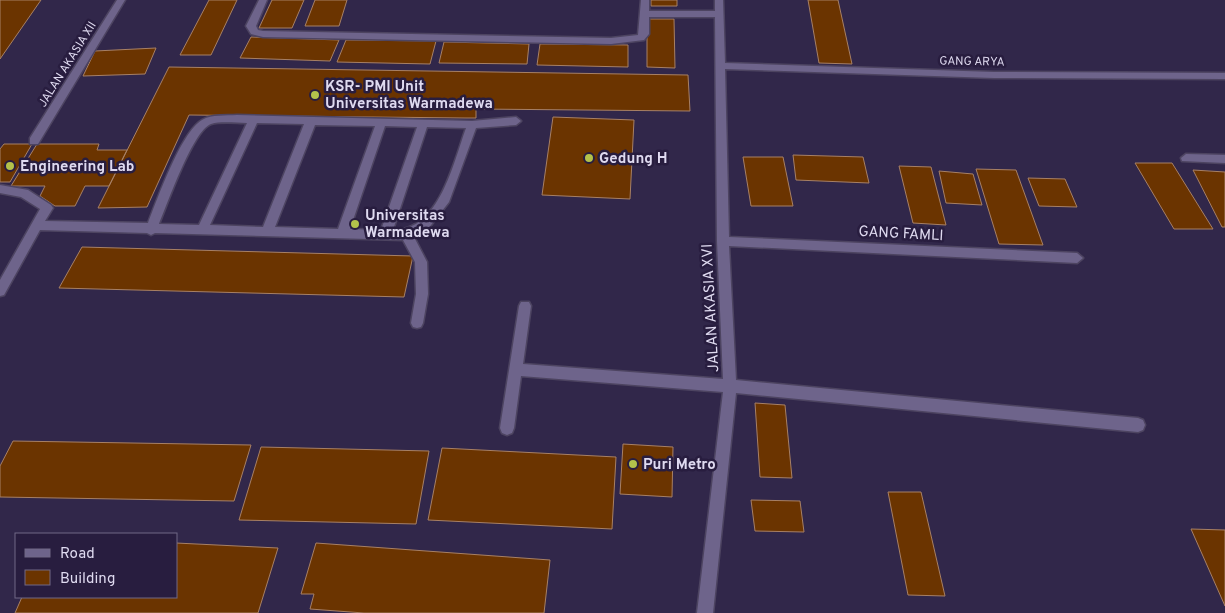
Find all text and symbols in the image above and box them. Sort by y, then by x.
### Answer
street label: JALAN AKASIA XII [35,19,101,110]
street label: GANG ARYA [939,53,1005,71]
place label: KSR- PMI Unit Universitas Warmadewa [325,78,493,114]
marker: KSR- PMI Unit Universitas Warmadewa [309,89,321,101]
place label: Gedung H [599,150,668,169]
marker: Gedung H [583,152,595,164]
place label: Engineering Lab [20,158,134,177]
marker: Engineering Lab [4,160,16,172]
place label: Universitas Warmadewa [365,207,450,243]
marker: Universitas Warmadewa [349,218,361,230]
street label: GANG FAMLI [858,223,944,246]
street label: JALAN AKASIA XVI [699,243,724,373]
place label: Puri Metro [643,456,716,475]
marker: Puri Metro [627,458,639,470]
legend [15,533,178,598]
text: Road [60,545,95,564]
text: Building [60,570,115,589]

